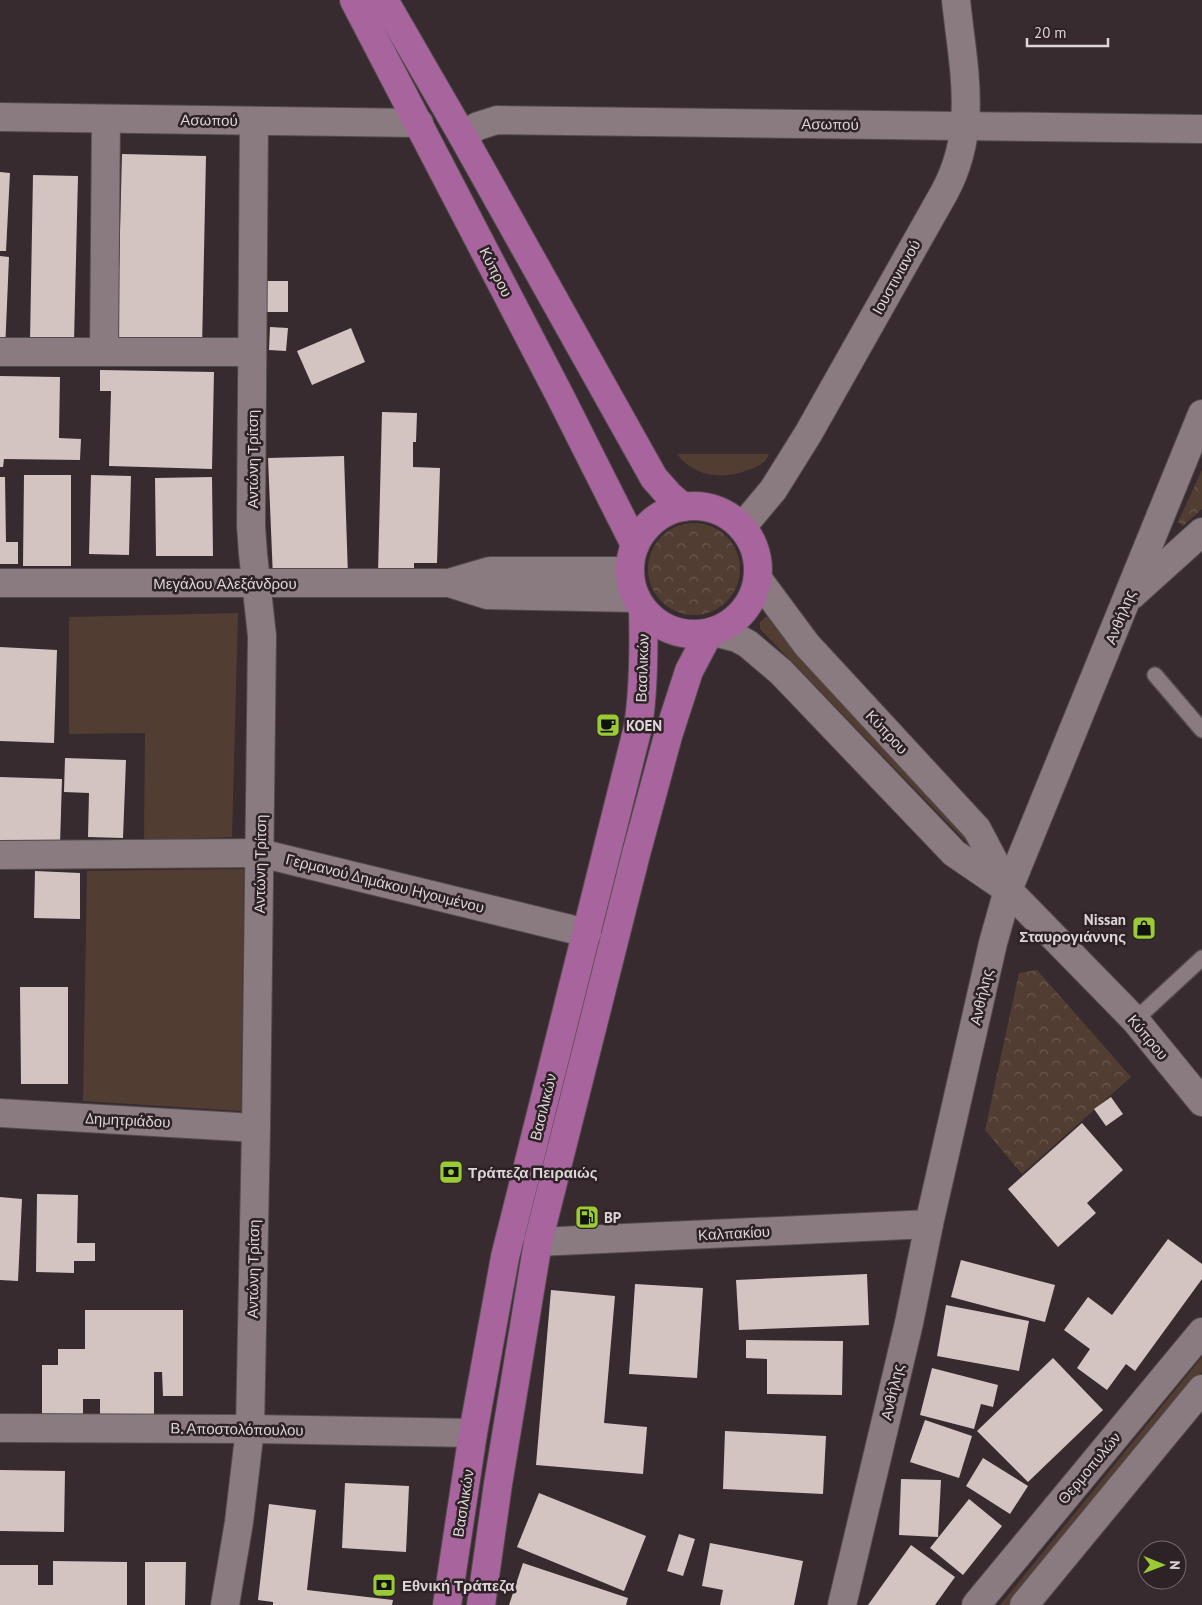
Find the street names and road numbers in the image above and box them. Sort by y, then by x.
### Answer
street label: Ασωπού [180,110,238,130]
street label: Ασωπού [801,114,859,134]
street label: Ιουστινιανού [868,236,924,318]
street label: Κύπρου [475,244,517,300]
street label: Αντώνη Τρίτση [243,410,262,508]
street label: Μεγάλου Αλεξάνδρου [153,574,297,593]
street label: Ανθήλης [1101,587,1139,647]
street label: Βασιλικών [631,633,653,703]
street label: Κύπρου [862,706,912,758]
street label: Αντώνη Τρίτση [250,814,270,914]
street label: Γερμανού Δημάκου Ηγουμένου [284,849,486,917]
street label: Ανθήλης [965,967,997,1027]
street label: Κύπρου [1124,1010,1172,1064]
street label: Βασιλικών [525,1071,561,1143]
street label: Δημητριάδου [85,1108,171,1132]
street label: Αντώνη Τρίτση [243,1219,263,1319]
street label: Καλπακίου [698,1222,770,1244]
street label: Ανθήλης [876,1362,908,1422]
street label: Β. Αποστολόπουλου [170,1418,304,1440]
street label: Θερμοπυλών [1053,1428,1125,1508]
street label: Βασιλικών [448,1468,478,1538]

